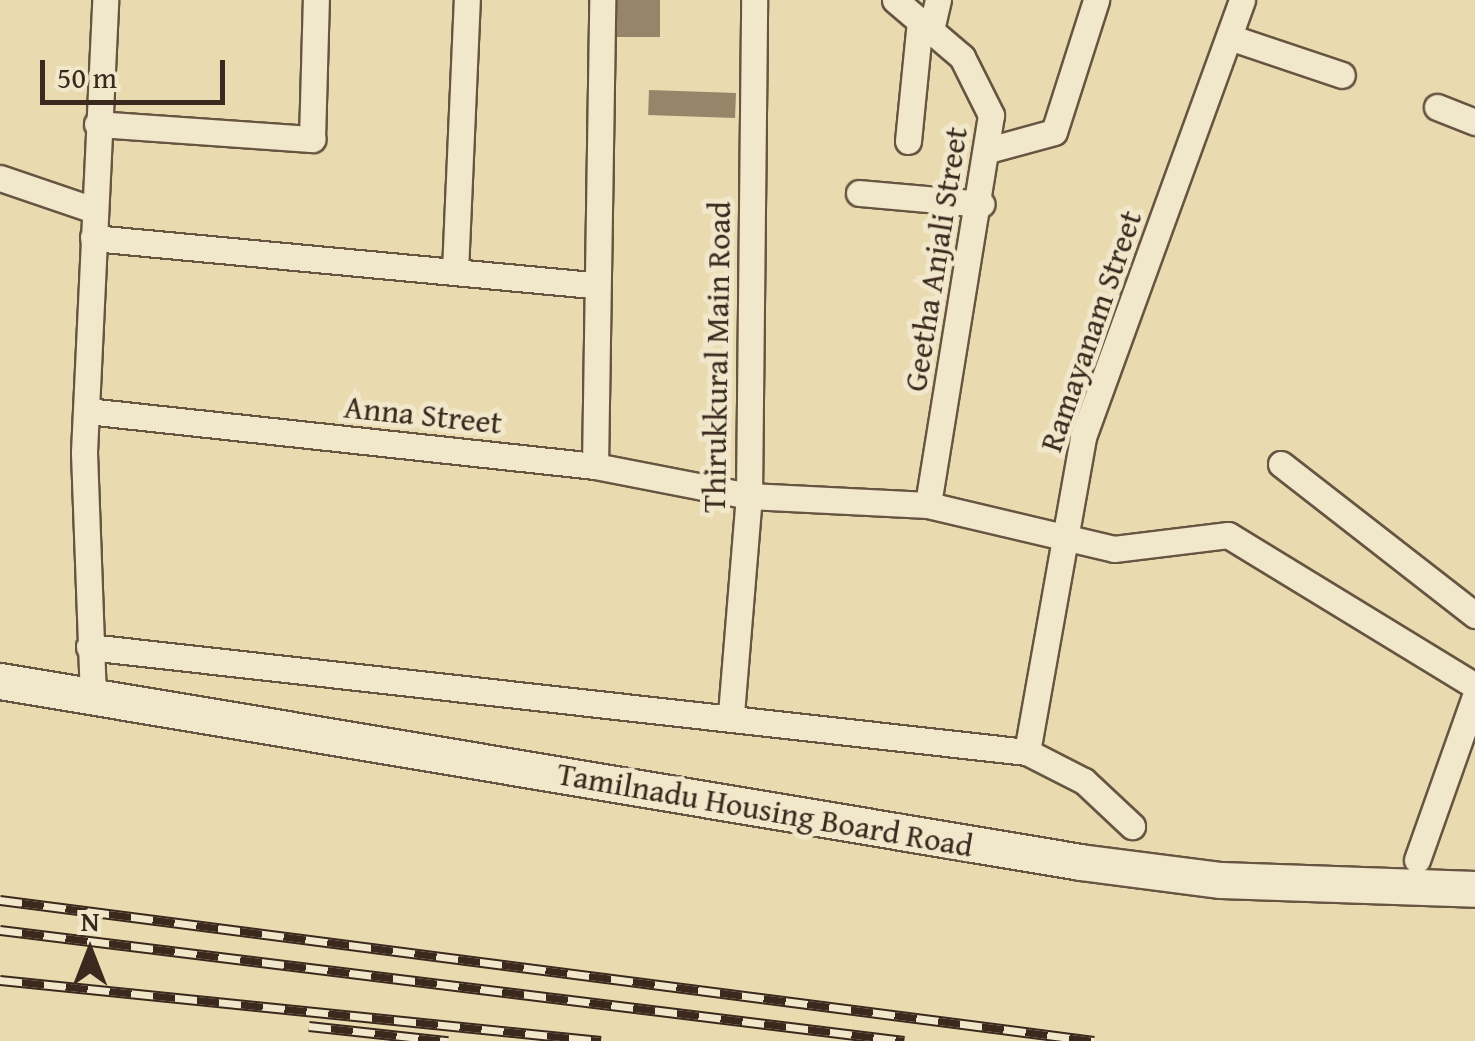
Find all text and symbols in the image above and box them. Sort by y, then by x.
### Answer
scale bar [45,40,230,102]
text: 50 m [57,55,117,99]
street label: Geetha Anjali Street [896,124,976,394]
street label: Thirukkural Main Road [695,201,739,513]
street label: Ramayanam Street [1032,205,1150,457]
street label: Anna Street [342,388,504,442]
street label: Tamilnadu Housing Board Road [554,754,976,866]
text: N [81,900,99,941]
north arrow [40,901,140,1001]

